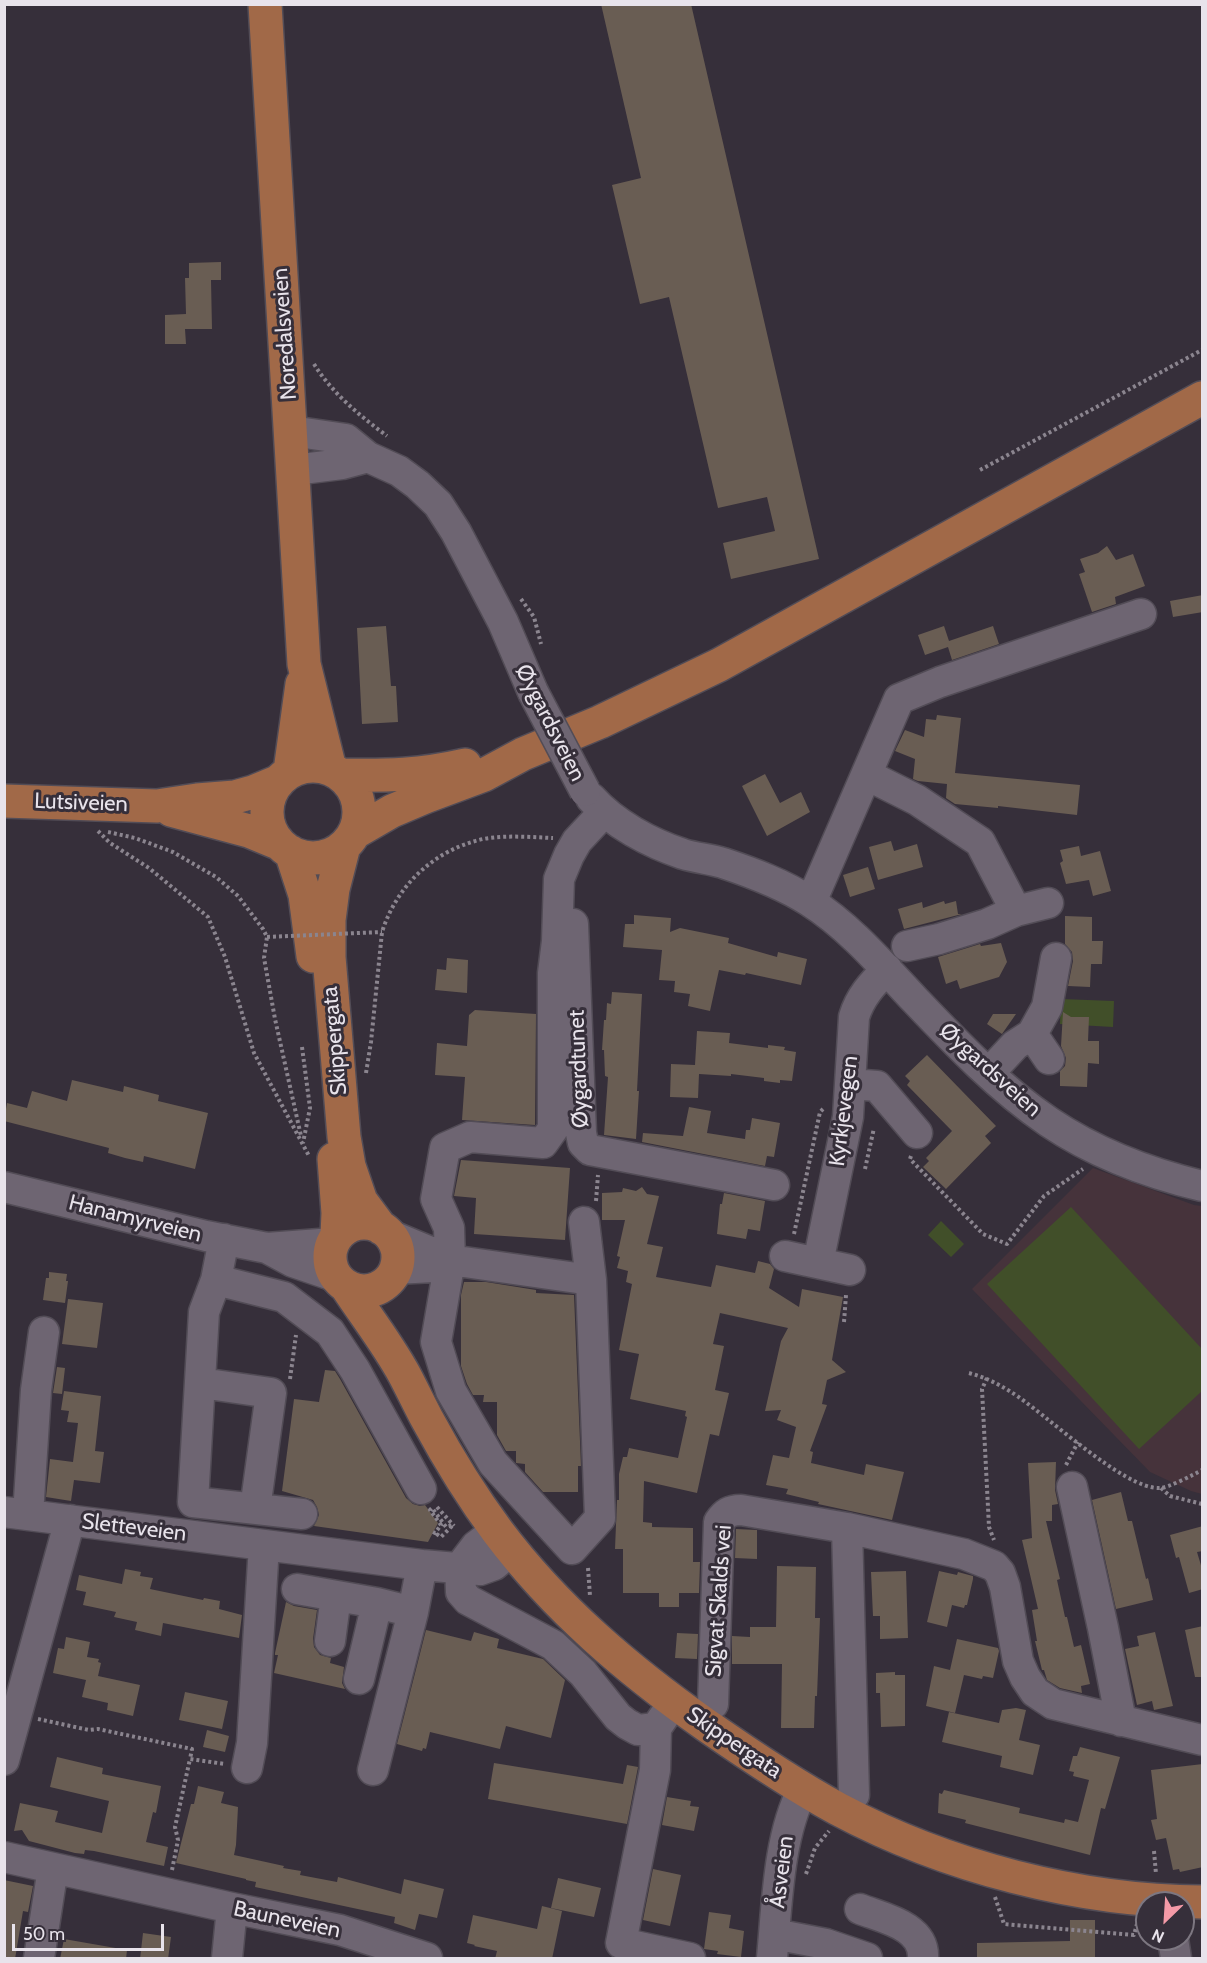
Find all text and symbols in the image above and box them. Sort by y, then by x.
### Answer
street label: Noredalsveien [267,267,303,401]
street label: Øygardsveien [509,660,591,786]
street label: Lutsiveien [34,788,128,818]
street label: Skippergata [317,986,353,1096]
street label: Øygardtunet [564,1009,594,1129]
street label: Øygardsveien [934,1018,1046,1122]
street label: Kyrkjevegen [824,1054,864,1168]
street label: Hanamyrveien [66,1190,204,1248]
street label: Sletteveien [80,1508,188,1548]
street label: Sigvat Skalds vei [701,1524,737,1678]
street label: Skippergata [681,1702,787,1784]
street label: Åsveien [764,1834,800,1910]
north arrow [1135,1891,1195,1951]
street label: Bauneveien [231,1896,343,1944]
scale bar [15,1912,166,1950]
text: 50 m [23,1923,65,1945]
text: N [1149,1925,1167,1947]

